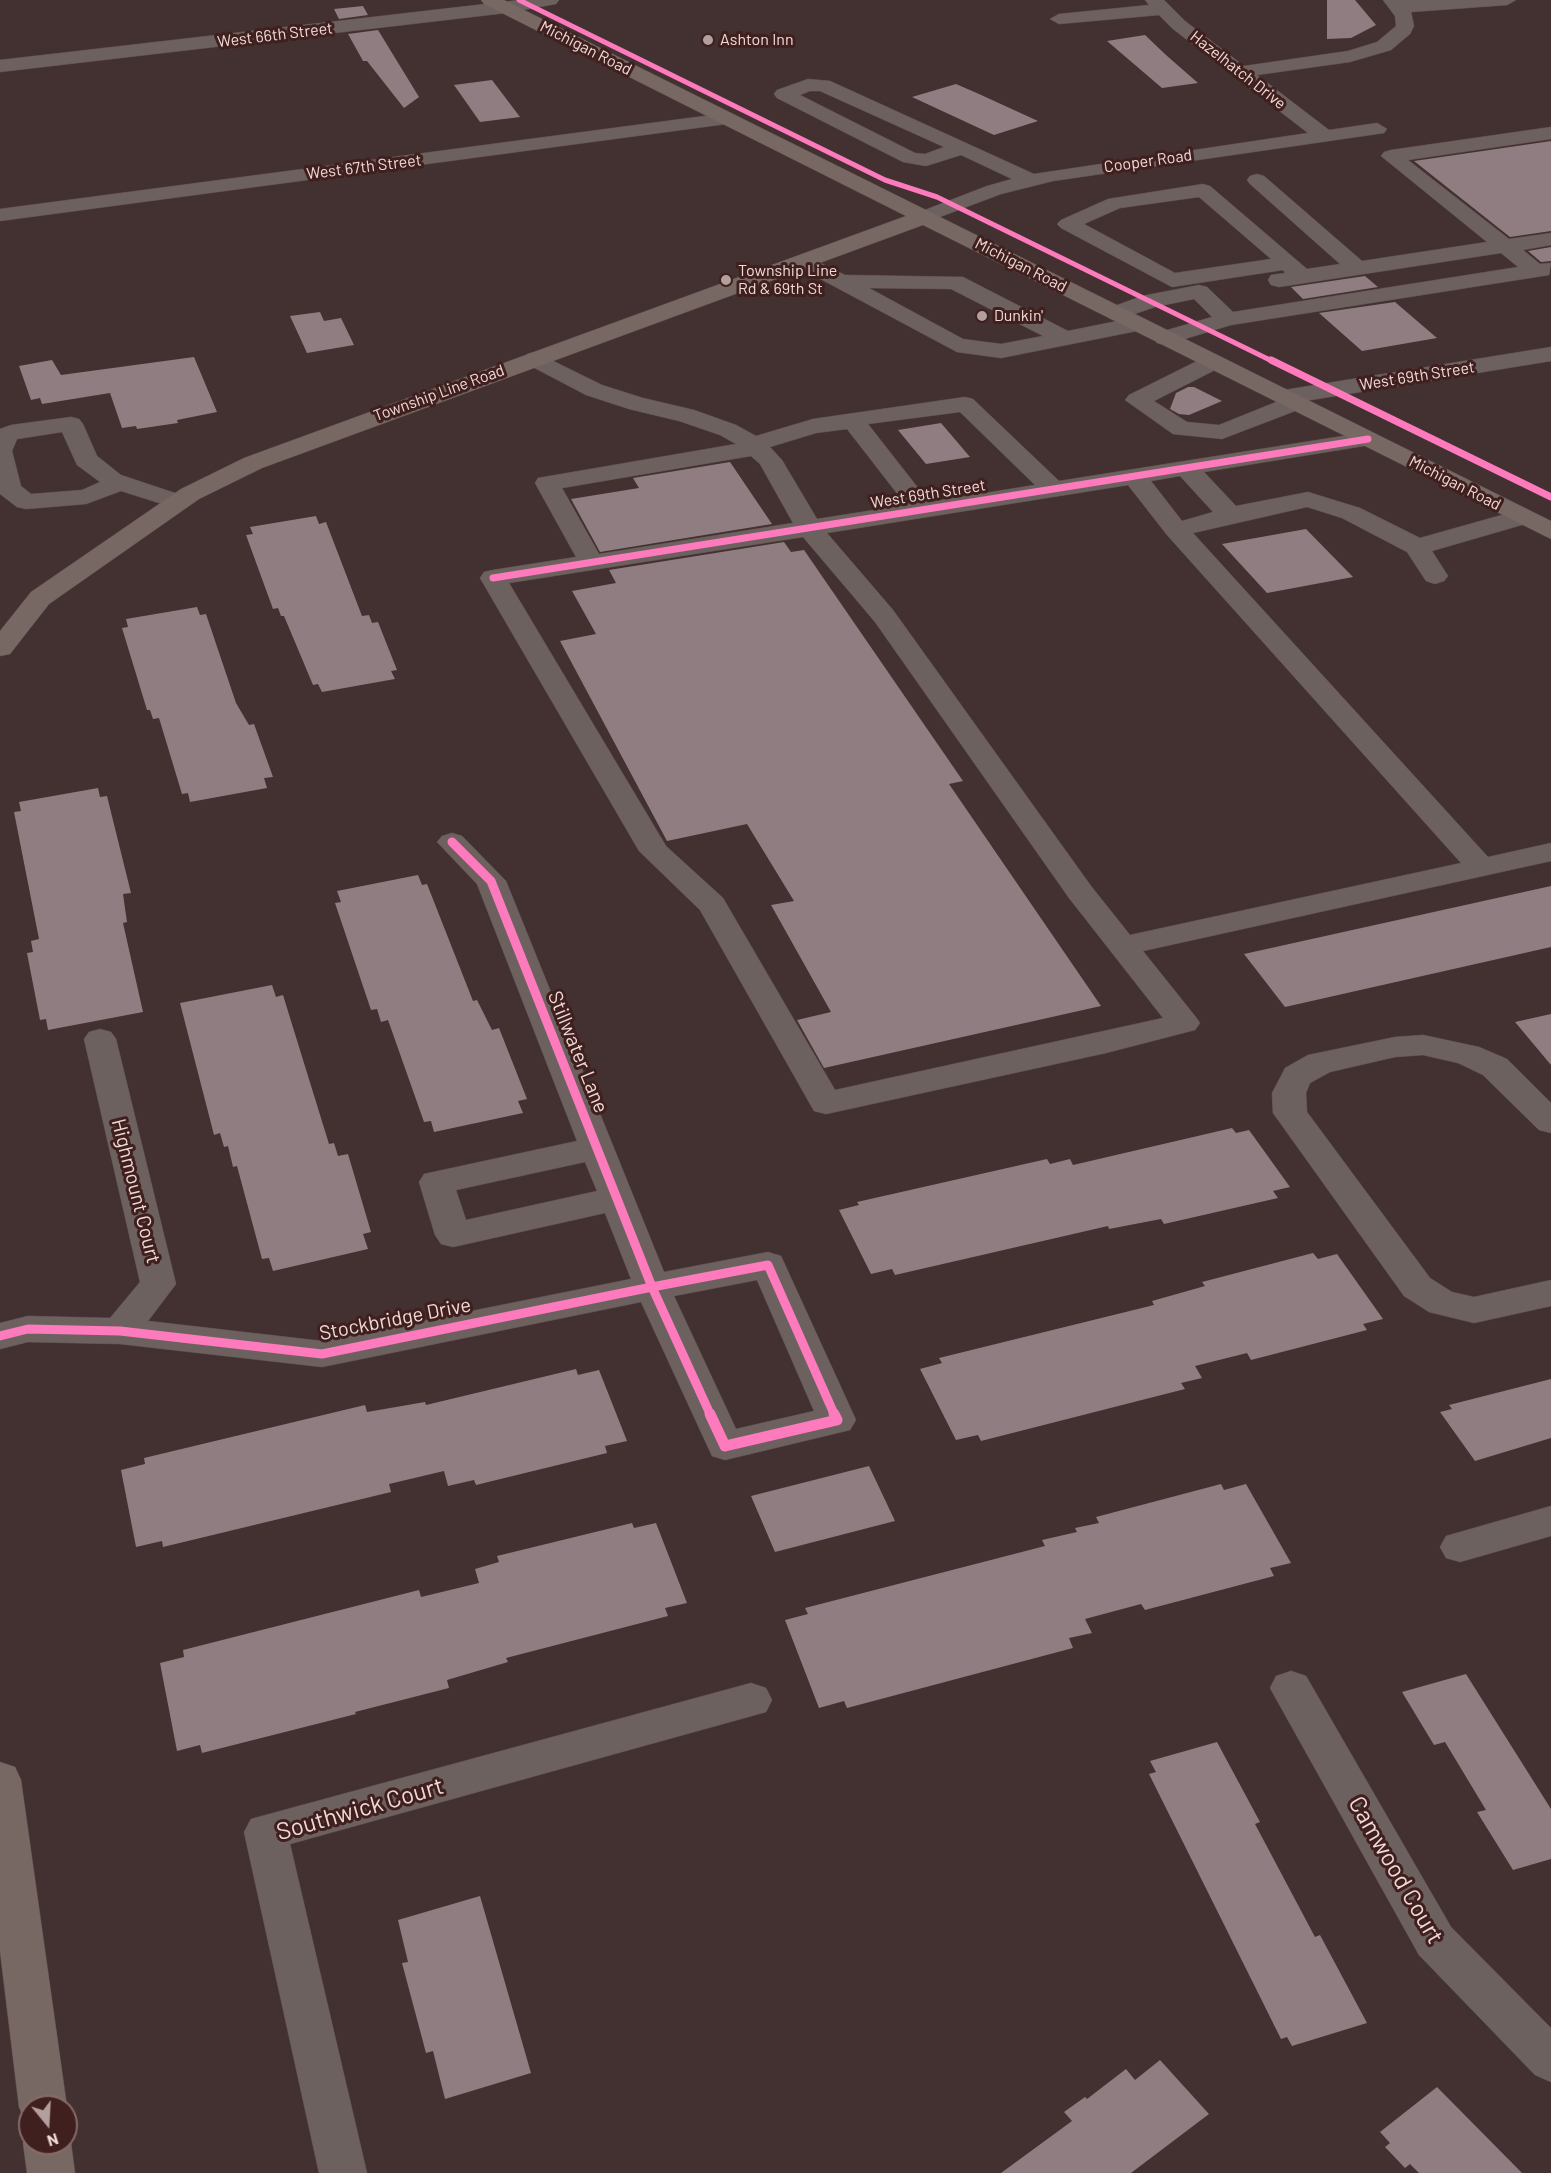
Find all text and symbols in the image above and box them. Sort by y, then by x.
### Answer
street label: Michigan Road [537,17,635,79]
street label: West 66th Street [216,18,334,52]
street label: Hazelhatch Drive [1186,27,1290,113]
place label: Ashton Inn [720,30,794,50]
marker: Ashton Inn [701,33,715,47]
street label: Cooper Road [1103,145,1193,177]
street label: West 67th Street [306,150,422,184]
street label: Michigan Road [972,234,1070,296]
place label: Township Line Rd & 69th St [738,261,837,299]
marker: Township Line Rd & 69th St [719,273,733,287]
place label: Dunkin' [994,306,1043,326]
marker: Dunkin' [975,309,989,323]
street label: West 69th Street [1358,357,1476,395]
street label: Township Line Road [371,360,507,426]
street label: Michigan Road [1406,452,1504,514]
street label: West 69th Street [869,475,987,513]
street label: Stillwater Lane [543,988,613,1116]
street label: Highmount Court [106,1116,166,1266]
street label: Stockbridge Drive [317,1293,473,1345]
street label: Southwick Court [273,1771,447,1847]
street label: Camwood Court [1342,1791,1450,1949]
north arrow [18,2095,78,2155]
text: N [45,2130,61,2151]

